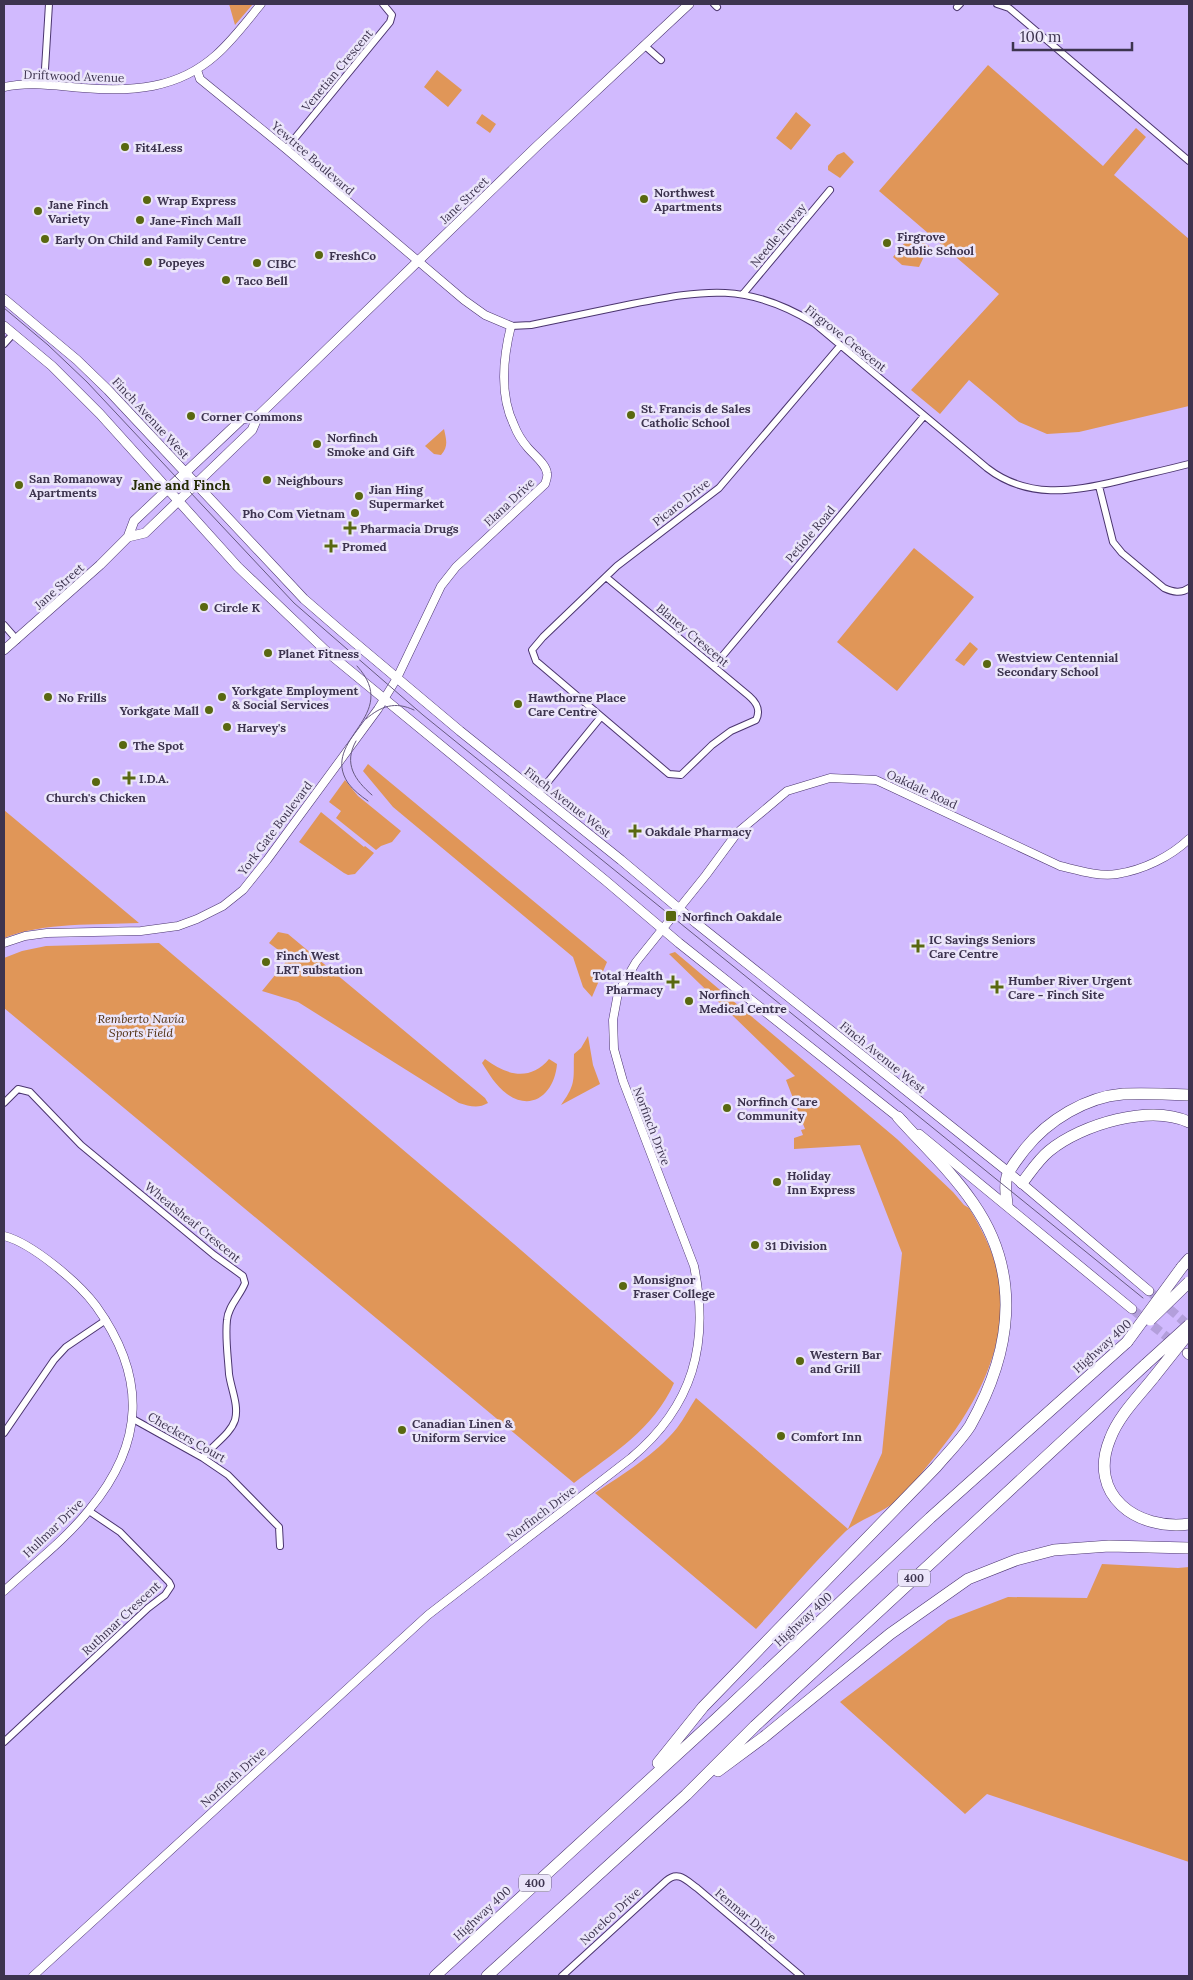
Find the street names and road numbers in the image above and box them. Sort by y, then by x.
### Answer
street label: Venetian Crescent [298,26,376,115]
street label: Driftwood Avenue [23,67,125,85]
street label: Yewtree Boulevard [268,117,357,198]
street label: Jane Street [436,173,492,227]
street label: Needle Firway [747,199,810,270]
street label: Firgrove Crescent [802,301,890,375]
street label: Finch Avenue West [109,374,193,462]
street label: Elana Drive [481,475,538,529]
street label: Picaro Drive [649,475,713,529]
street label: Petiole Road [782,503,838,565]
street label: Jane Street [30,560,87,613]
street label: Blaney Crescent [654,600,733,670]
street label: Finch Avenue West [522,763,615,841]
street label: Oakdale Road [884,766,960,812]
street label: York Gate Boulevard [234,778,315,879]
street label: Finch Avenue West [837,1018,929,1096]
street label: Norfinch Drive [630,1085,674,1168]
street label: Wheatsheaf Crescent [142,1179,244,1266]
street label: Highway 400 [1070,1316,1134,1376]
street label: Checkers Court [145,1409,229,1466]
street label: Norfinch Drive [503,1482,579,1544]
street label: Hullmar Drive [20,1495,87,1561]
road number: 400 [898,1570,930,1586]
street label: Ruthmar Crescent [79,1577,164,1658]
street label: Highway 400 [771,1589,835,1649]
street label: Norfinch Drive [197,1743,269,1810]
road number: 400 [519,1875,551,1892]
street label: Highway 400 [450,1883,514,1943]
street label: Norelco Drive [577,1884,644,1948]
street label: Fenmar Drive [712,1885,780,1945]

